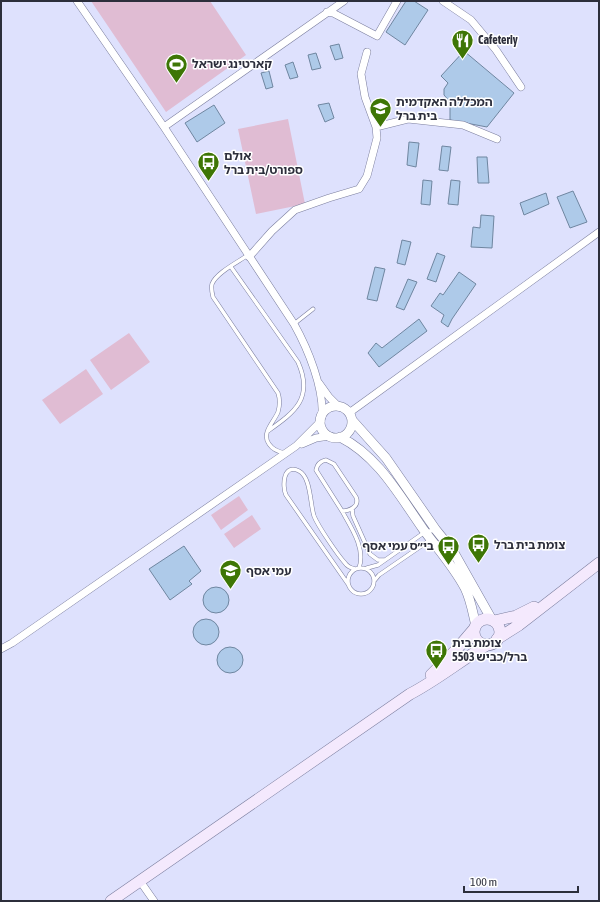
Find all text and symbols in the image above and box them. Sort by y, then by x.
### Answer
restaurant icon: Cafeteriy [450,27,476,60]
place label: Cafeteriy [478,33,518,47]
sports icon: קארטינג ישראל [163,51,189,84]
place label: קארטינג ישראל [192,57,272,71]
place label: המכללה האקדמית בית ברל [396,95,493,123]
school or university icon: המכללה האקדמית בית ברל [368,96,394,129]
place label: אולם ספורט/בית ברל [224,149,303,177]
bus stop icon: אולם ספורט/בית ברל [195,150,221,183]
bus stop icon: צומת בית ברל [465,532,491,565]
bus stop icon: בי״ס עמי אסף [436,533,462,566]
place label: צומת בית ברל [494,538,565,552]
place label: בי״ס עמי אסף [362,539,434,553]
school or university icon: עמי אסף [218,558,244,591]
place label: עמי אסף [246,564,292,578]
place label: צומת בית ברל/כביש 5503 [452,636,527,664]
bus stop icon: צומת בית ברל/כביש 5503 [423,637,449,670]
scale bar [464,868,578,894]
text: 100 m [470,875,497,889]

